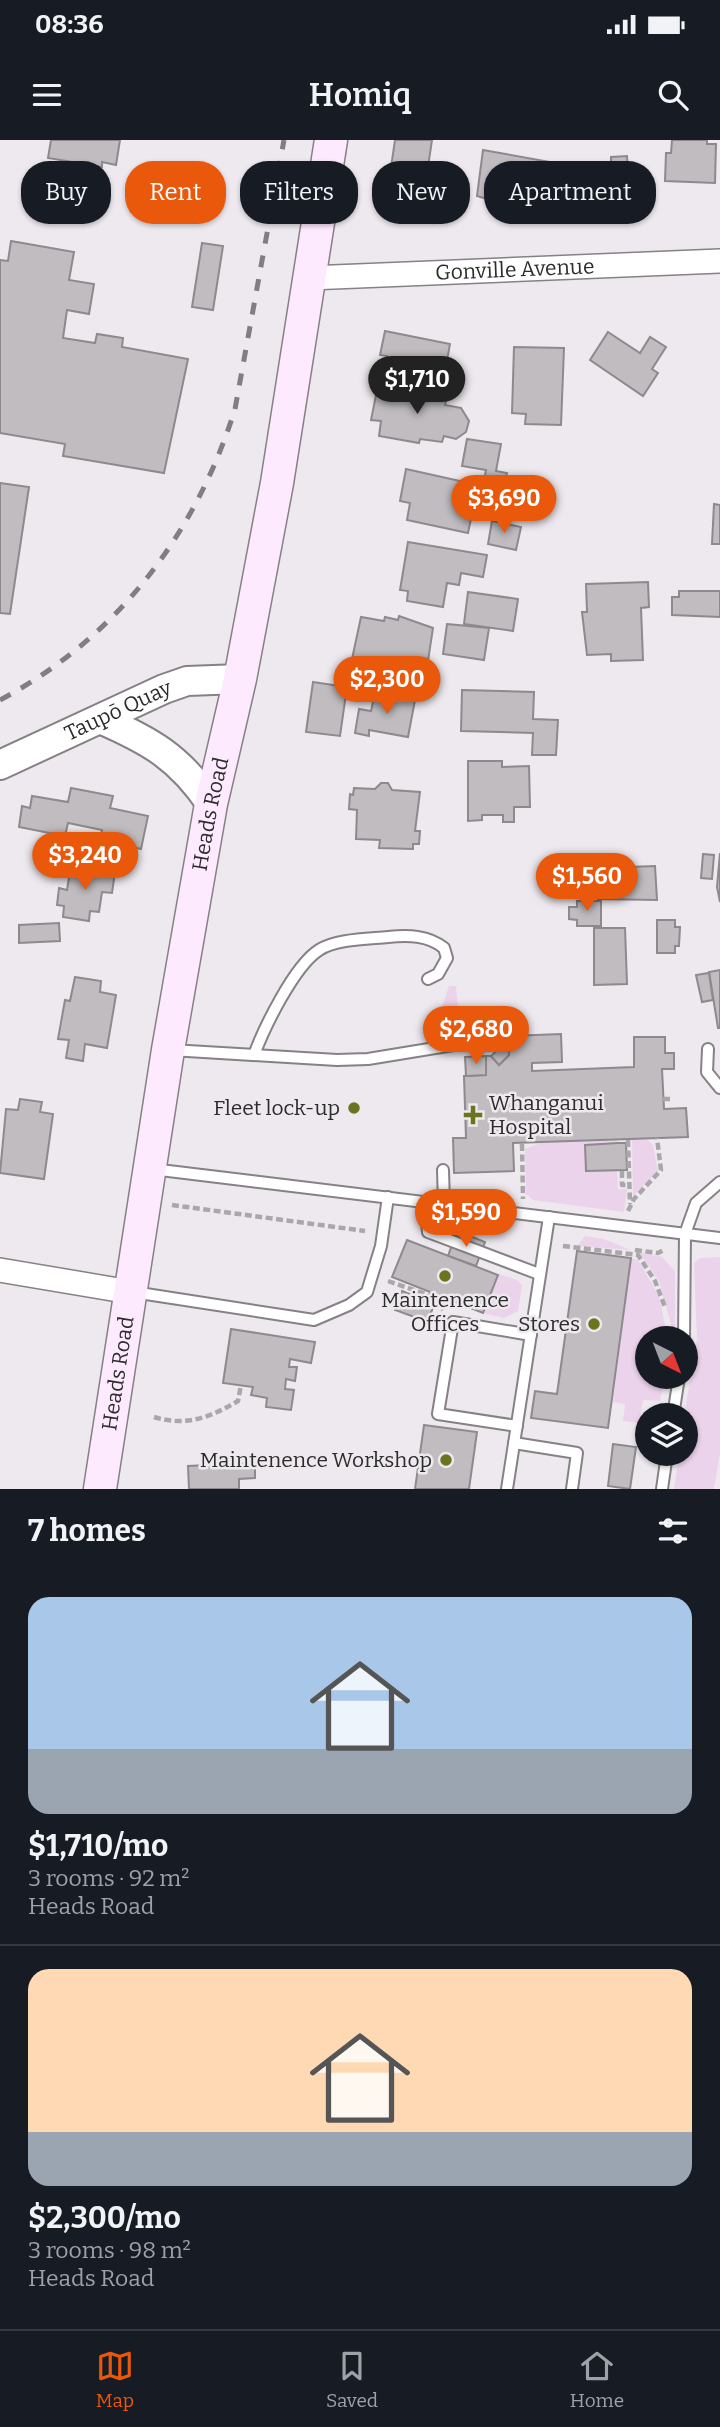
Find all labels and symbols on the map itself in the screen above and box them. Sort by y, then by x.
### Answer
street label: Gonville Avenue [435,253,595,286]
pin: $1,710 [360,356,474,416]
pin: $3,690 [447,476,561,535]
pin: $2,300 [330,656,444,716]
street label: Taupō Quay [60,674,176,746]
street label: Heads Road [187,755,234,873]
pin: $3,240 [28,832,142,892]
pin: $1,560 [530,854,644,913]
pin: $2,680 [419,1006,533,1066]
place label: Whanganui Hospital [489,1090,604,1140]
place label: Fleet lock-up [213,1095,340,1121]
marker: Fleet lock-up [346,1100,362,1116]
marker: Whanganui Hospital [463,1105,483,1125]
pin: $1,590 [409,1190,523,1249]
marker: Maintenence Offices [437,1268,453,1284]
place label: Maintenence Offices [381,1287,509,1337]
place label: Stores [518,1311,580,1337]
street label: Heads Road [96,1314,140,1432]
marker: Stores [586,1316,602,1332]
north arrow [635,1326,698,1390]
place label: Maintenence Workshop [200,1447,432,1473]
marker: Maintenence Workshop [438,1452,454,1468]

